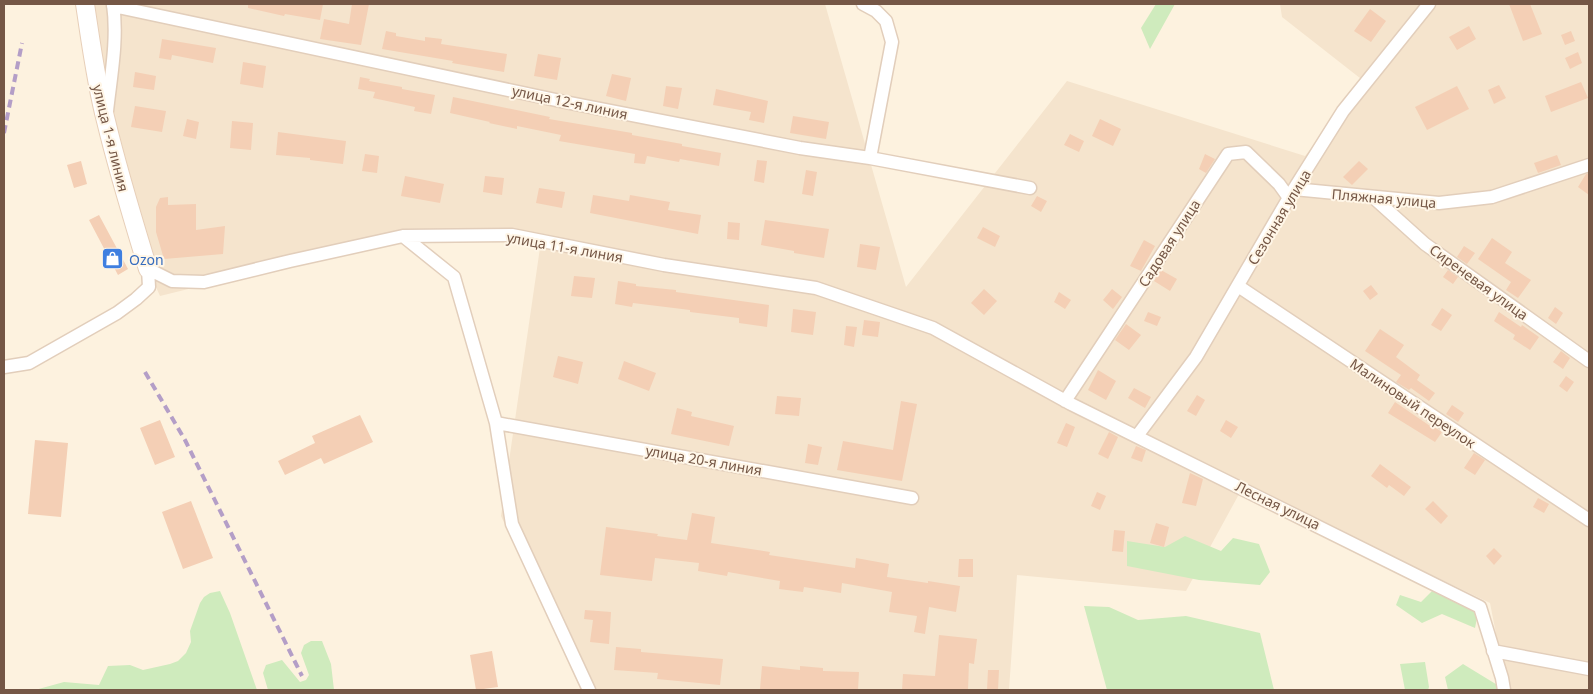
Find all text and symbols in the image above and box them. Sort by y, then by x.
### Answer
street label: улица 12-я линия [510,80,630,124]
street label: улица 1-я линия [88,82,134,194]
street label: Сезонная улица [1243,166,1315,268]
street label: Пляжная улица [1331,184,1437,212]
street label: Садовая улица [1134,196,1204,290]
street label: улица 11-я линия [505,227,625,267]
street label: Сиреневая улица [1426,240,1532,324]
shop icon: Ozon [101,247,125,271]
place label: Ozon [129,250,164,269]
street label: Малиновый переулок [1347,354,1480,452]
street label: улица 20-я линия [644,440,764,480]
street label: Лесная улица [1232,476,1324,534]

